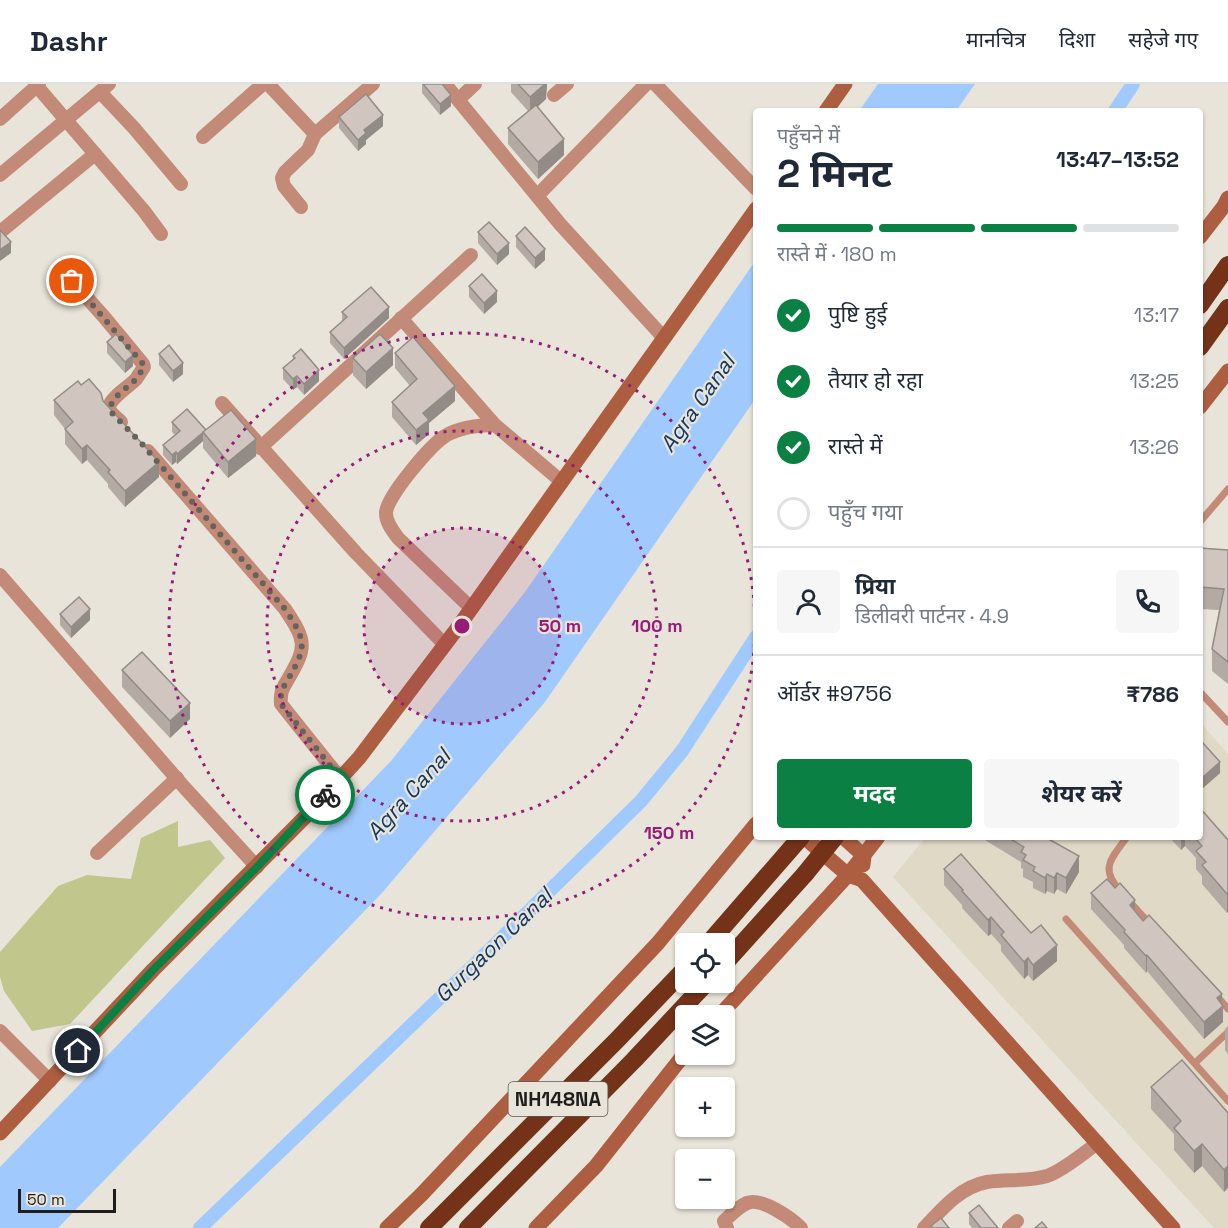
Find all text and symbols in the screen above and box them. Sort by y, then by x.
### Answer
text: Dashr [30,23,108,59]
text: मानचित्र [966,26,1026,53]
text: दिशा [1059,26,1095,53]
text: सहेजे गए [1128,26,1198,53]
text: पहुँचने में [777,123,840,149]
text: 13:47–13:52 [1056,145,1179,173]
text: 2 मिनट [777,149,892,198]
text: रास्ते में · 180 m [777,241,897,267]
pin [46,255,97,306]
icon: bag [55,264,88,297]
icon: check [777,299,810,332]
text: पुष्टि हुई [828,300,887,328]
text: 13:17 [1134,302,1179,328]
water label: Agra Canal [653,347,742,457]
icon: check [777,365,810,398]
text: तैयार हो रहा [828,366,923,394]
text: 13:25 [1129,368,1179,394]
icon: check [777,431,810,464]
text: रास्ते में [828,432,883,460]
text: 13:26 [1129,434,1179,460]
text: पहुँच गया [828,498,903,526]
button: person [777,570,840,633]
button: phone [1116,570,1179,633]
text: प्रिया [855,572,895,600]
text: डिलीवरी पार्टनर · 4.9 [855,603,1009,629]
text: 50 m [539,614,581,637]
text: 100 m [631,614,683,637]
centre of rings [452,616,472,636]
text: ऑर्डर #9756 [777,679,892,707]
text: ₹786 [1126,680,1179,708]
water label: Agra Canal [360,741,458,845]
button: मदद [777,759,972,828]
button: शेयर करें [984,759,1179,828]
courier [295,765,355,825]
icon: bike [309,779,342,812]
text: 150 m [644,821,694,844]
water label: Gurgaon Canal [428,880,560,1008]
map controls [675,933,735,1209]
button: locate [675,933,735,993]
button: layers [675,1005,735,1065]
pin [52,1025,103,1076]
icon: home [61,1034,94,1067]
button: + [675,1077,735,1137]
road number: NH148NA [508,1082,608,1116]
button: − [675,1149,735,1209]
scale bar [18,1186,116,1214]
text: 50 m [27,1189,65,1210]

